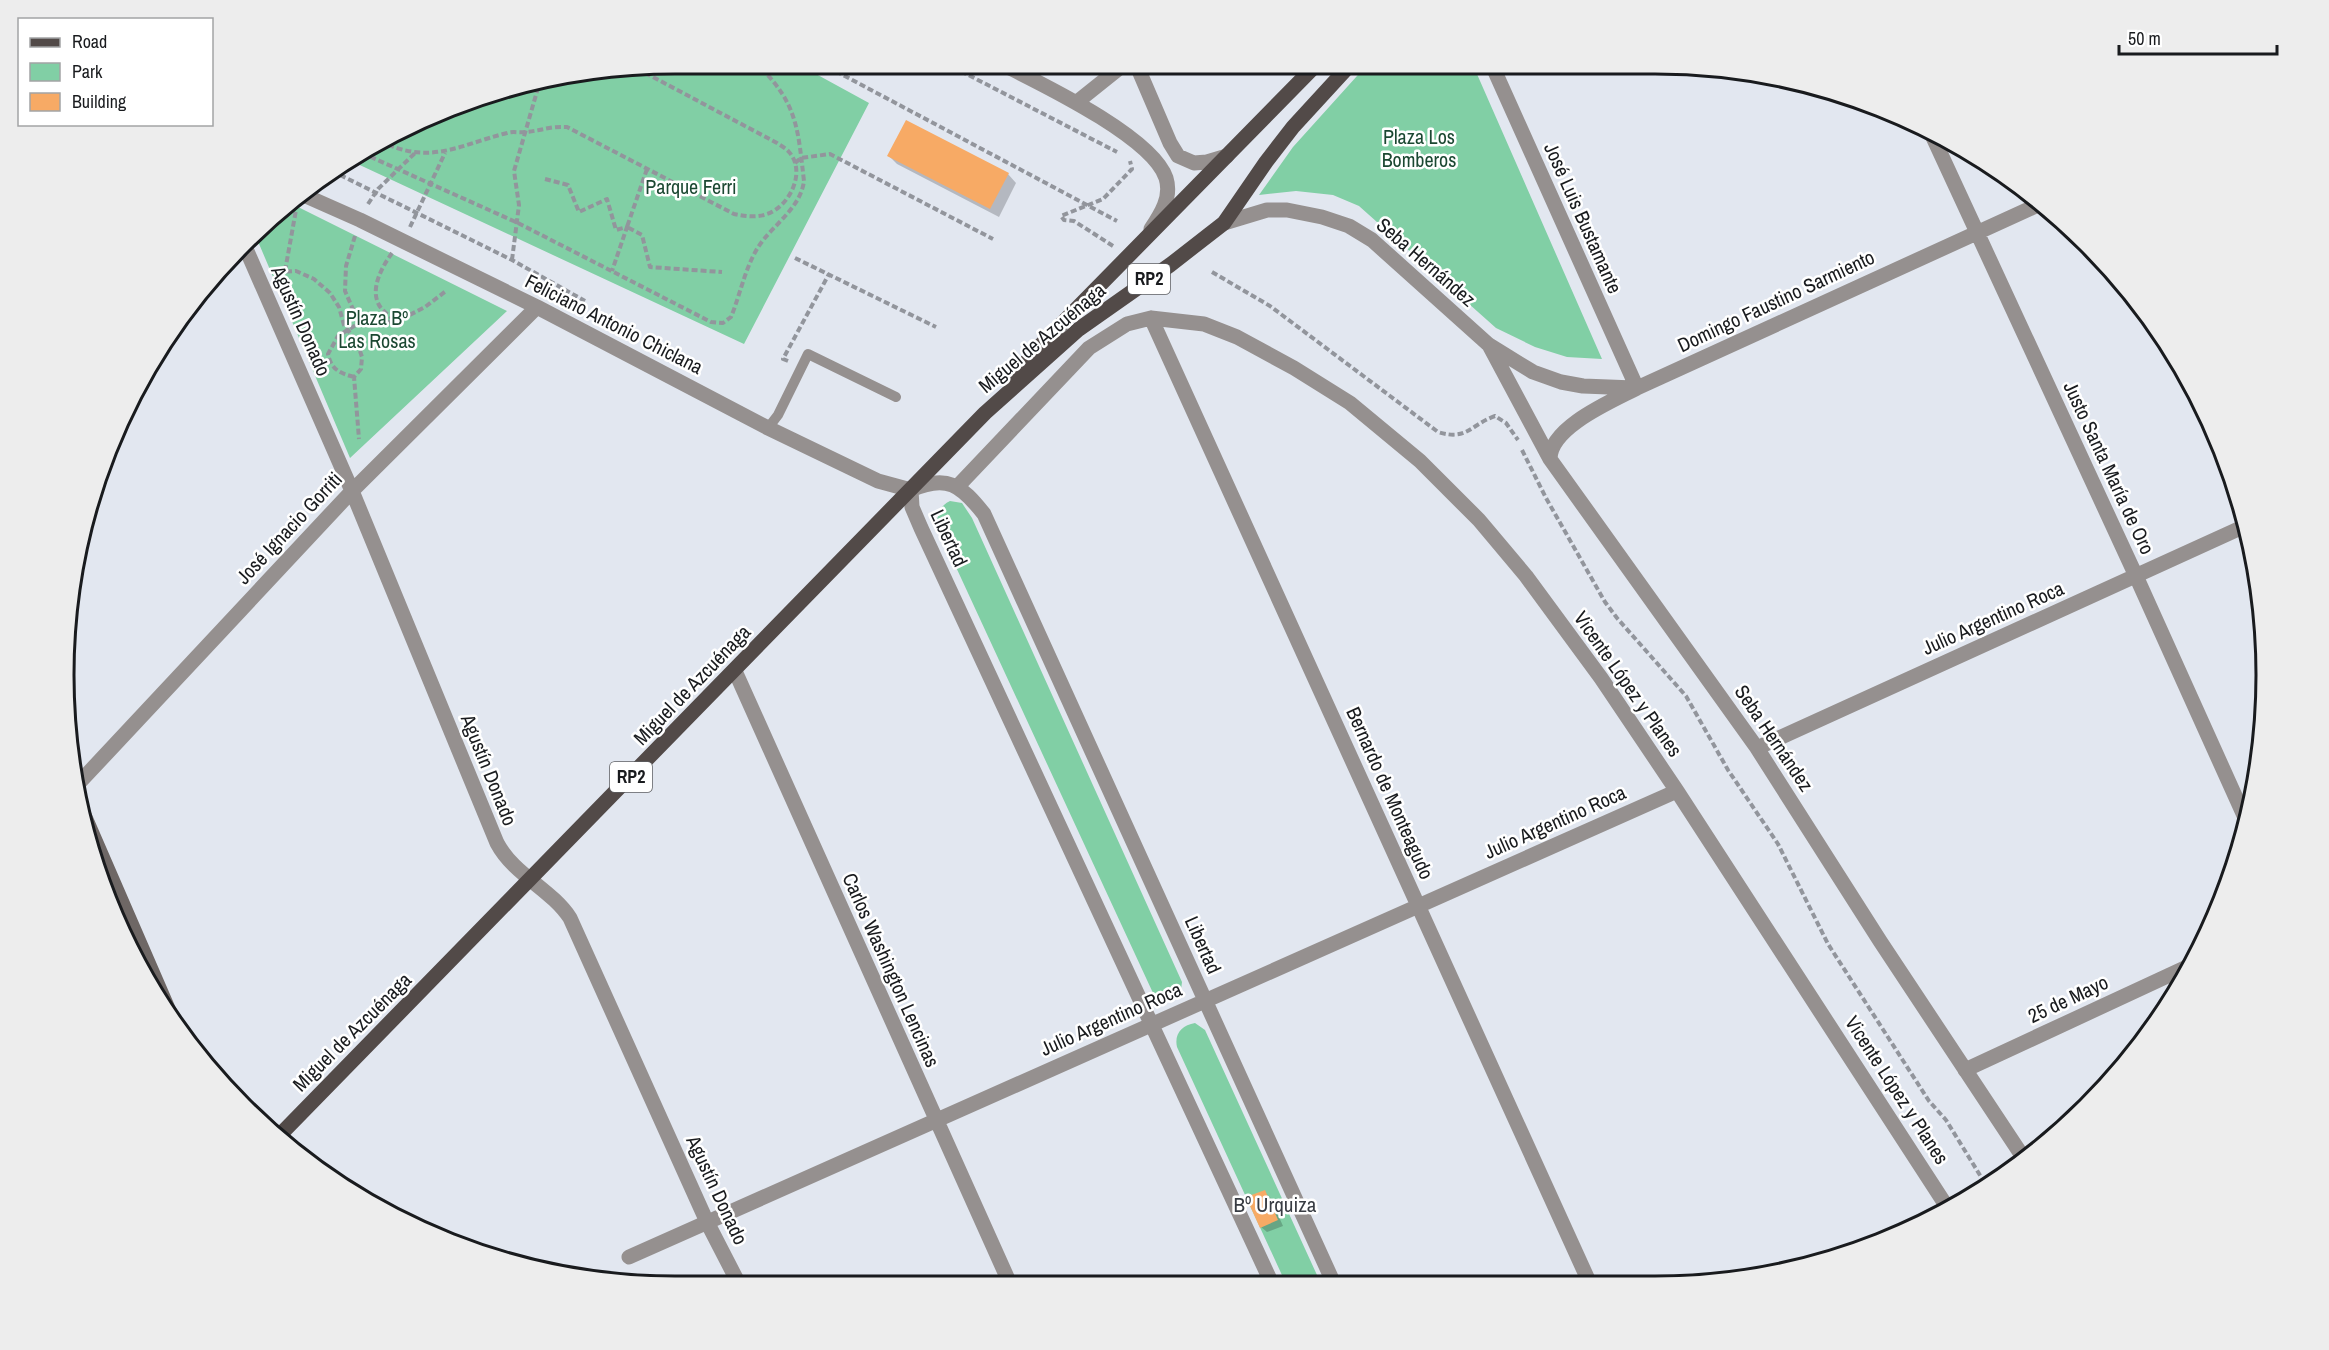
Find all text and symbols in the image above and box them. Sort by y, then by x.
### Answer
legend [18,18,213,126]
scale bar [2119,18,2276,56]
text: 50 m [2128,26,2161,51]
text: Road [72,29,107,54]
text: Park [72,59,103,84]
text: Building [72,89,127,114]
park label: Plaza Los Bomberos [1382,123,1456,173]
street label: José Luis Bustamante [1538,138,1629,297]
park label: Parque Ferri [645,173,737,200]
street label: Seba Hernández [1371,211,1482,312]
street label: Domingo Faustino Sarmiento [1673,243,1879,358]
street label: Agustín Donado [265,261,338,380]
road number: RP2 [1128,264,1170,294]
street label: Feliciano Antonio Chiclana [521,267,708,380]
street label: Miguel de Azcuénaga [973,277,1111,399]
park label: Plaza Bº Las Rosas [338,304,416,354]
street label: Justo Santa María de Oro [2058,377,2161,559]
street label: José Ignacio Gorriti [230,466,348,590]
street label: Libertad [924,505,974,571]
street label: Julio Argentino Roca [1918,574,2068,661]
street label: Vicente López y Planes [1568,606,1689,762]
street label: Miguel de Azcuénaga [627,619,756,751]
street label: Seba Hernández [1729,679,1820,796]
street label: Bernardo de Monteagudo [1340,702,1441,883]
street label: Agustín Donado [455,709,524,829]
road number: RP2 [610,762,652,792]
street label: Julio Argentino Roca [1480,778,1630,865]
street label: Carlos Washington Lencinas [836,868,946,1071]
street label: Libertad [1179,912,1228,978]
street label: Miguel de Azcuénaga [286,966,417,1097]
street label: 25 de Mayo [2023,968,2112,1029]
street label: Julio Argentino Roca [1036,975,1186,1062]
street label: Vicente López y Planes [1839,1010,1956,1169]
street label: Agustín Donado [680,1130,755,1249]
district label: Bº Urquiza [1234,1190,1317,1219]

